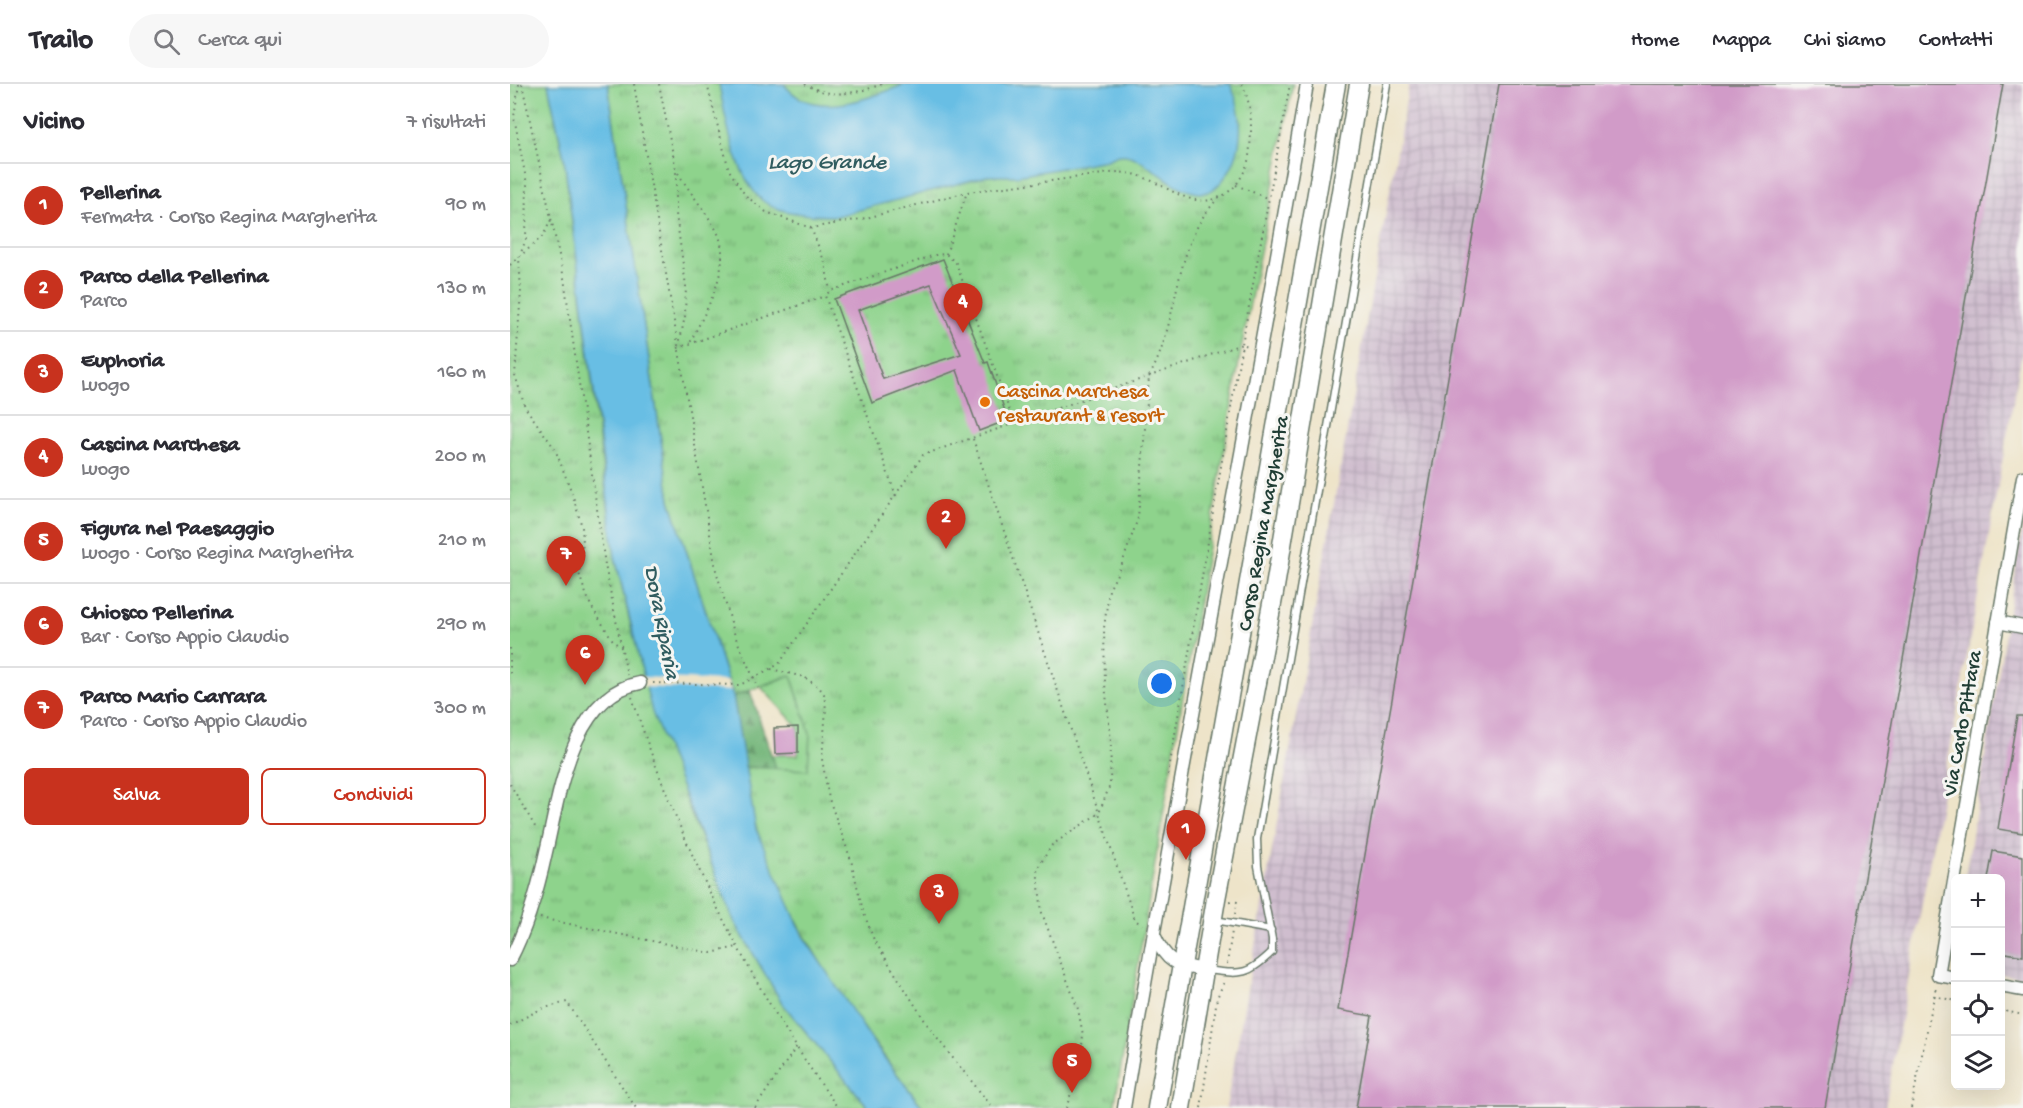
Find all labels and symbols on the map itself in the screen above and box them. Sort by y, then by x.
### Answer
water label: Lago Grande [768,151,888,177]
pin: 4 [944,284,982,333]
place label: Cascina Marchesa restaurant & resort [997,381,1166,430]
marker: Cascina Marchesa restaurant & resort [978,395,992,409]
street label: Corso Regina Margherita [1234,413,1297,633]
pin: 2 [926,500,966,549]
pin: 7 [546,536,586,586]
water label: Dora Riparia [636,564,684,683]
pin: 6 [566,636,604,685]
street label: Via Carlo Pittara [1939,647,1990,800]
your location [1147,669,1176,698]
pin: 1 [1166,810,1206,860]
pin: 3 [920,874,958,924]
pin: 5 [1052,1044,1092,1093]

